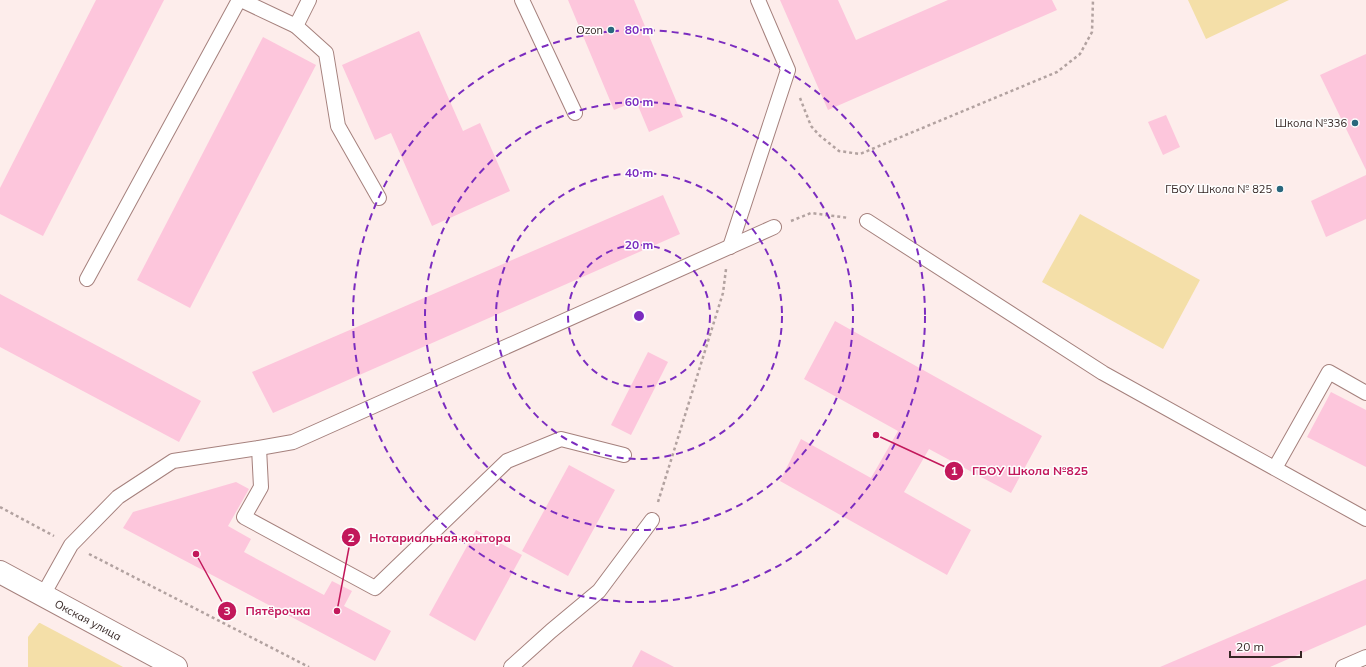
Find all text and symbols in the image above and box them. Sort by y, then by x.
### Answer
text: 80 m [625,22,653,37]
place label: Ozon [576,23,603,37]
marker: Ozon [606,25,616,35]
text: 60 m [625,94,653,109]
place label: Школа №336 [1275,116,1347,130]
marker: Школа №336 [1350,118,1360,128]
text: 40 m [625,165,653,180]
place label: ГБОУ Школа № 825 [1165,182,1272,196]
marker: ГБОУ Школа № 825 [1275,184,1285,194]
text: 20 m [625,237,653,252]
centre of rings [632,309,646,323]
callout: ГБОУ Школа №825 [944,459,1096,483]
text: 1 [950,463,958,478]
text: ГБОУ Школа №825 [972,463,1088,478]
callout: Нотариальная контора [341,525,518,549]
text: 2 [347,530,355,545]
text: Нотариальная контора [369,530,511,545]
street label: Окская улица [52,597,124,643]
callout: Пятёрочка [217,599,318,623]
text: 3 [223,603,231,618]
text: Пятёрочка [246,603,310,618]
scale bar [1230,633,1301,659]
text: 20 m [1236,639,1264,654]

